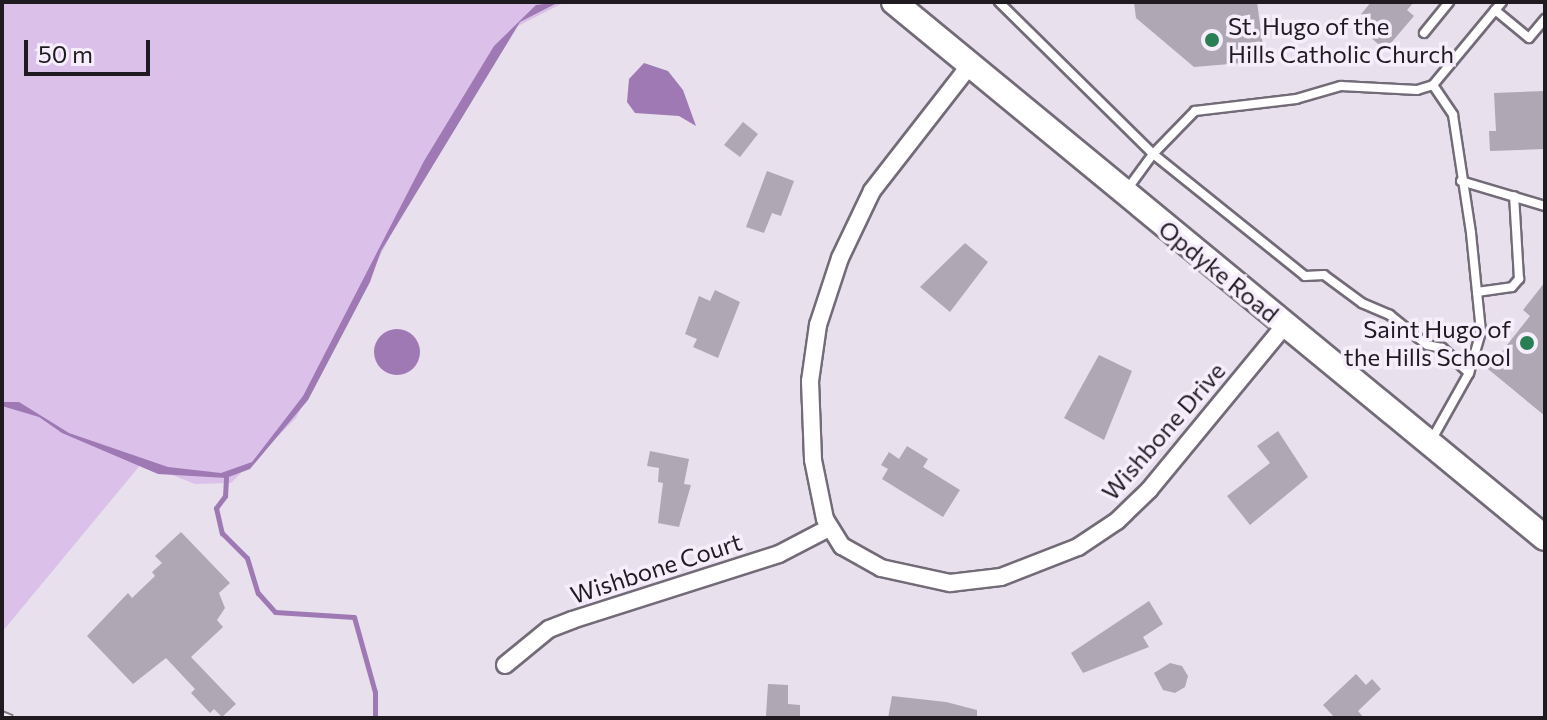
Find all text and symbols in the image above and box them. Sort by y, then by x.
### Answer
place label: St. Hugo of the Hills Catholic Church [1228,12,1454,68]
scale bar [28,24,154,74]
marker: St. Hugo of the Hills Catholic Church [1203,31,1221,49]
text: 50 m [38,39,93,68]
street label: Opdyke Road [1153,214,1285,328]
place label: Saint Hugo of the Hills School [1344,315,1511,371]
marker: Saint Hugo of the Hills School [1518,334,1536,352]
street label: Wishbone Drive [1095,356,1231,506]
street label: Wishbone Court [567,527,745,609]

